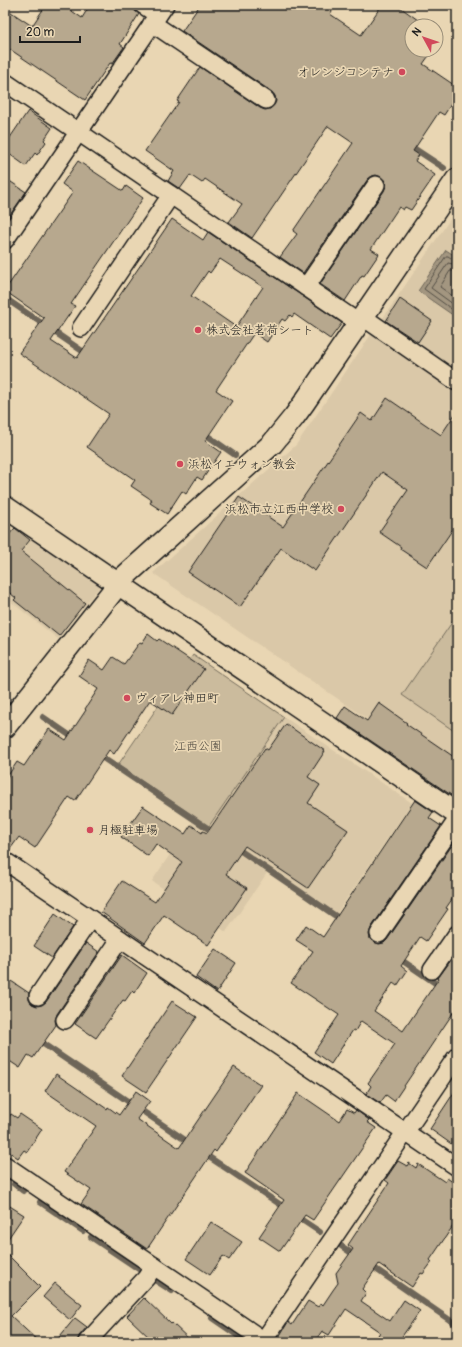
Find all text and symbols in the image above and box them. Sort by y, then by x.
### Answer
scale bar [20,18,80,44]
north arrow [404,18,444,58]
text: N [409,24,424,39]
text: 20 m [26,25,55,40]
place label: オレンジコンテナ [297,65,394,80]
marker: オレンジコンテナ [397,67,407,77]
place label: 株式会社茗荷シート [206,323,314,338]
marker: 株式会社茗荷シート [193,325,203,335]
place label: 浜松イエウォン教会 [188,457,296,472]
marker: 浜松イエウォン教会 [175,459,185,469]
place label: 浜松市立江西中学校 [225,502,333,517]
marker: 浜松市立江西中学校 [336,504,346,514]
place label: ヴィアレ神田町 [135,691,219,706]
marker: ヴィアレ神田町 [122,693,132,703]
park label: 江西公園 [174,739,222,754]
place label: 月極駐車場 [98,823,158,838]
marker: 月極駐車場 [85,825,95,835]

